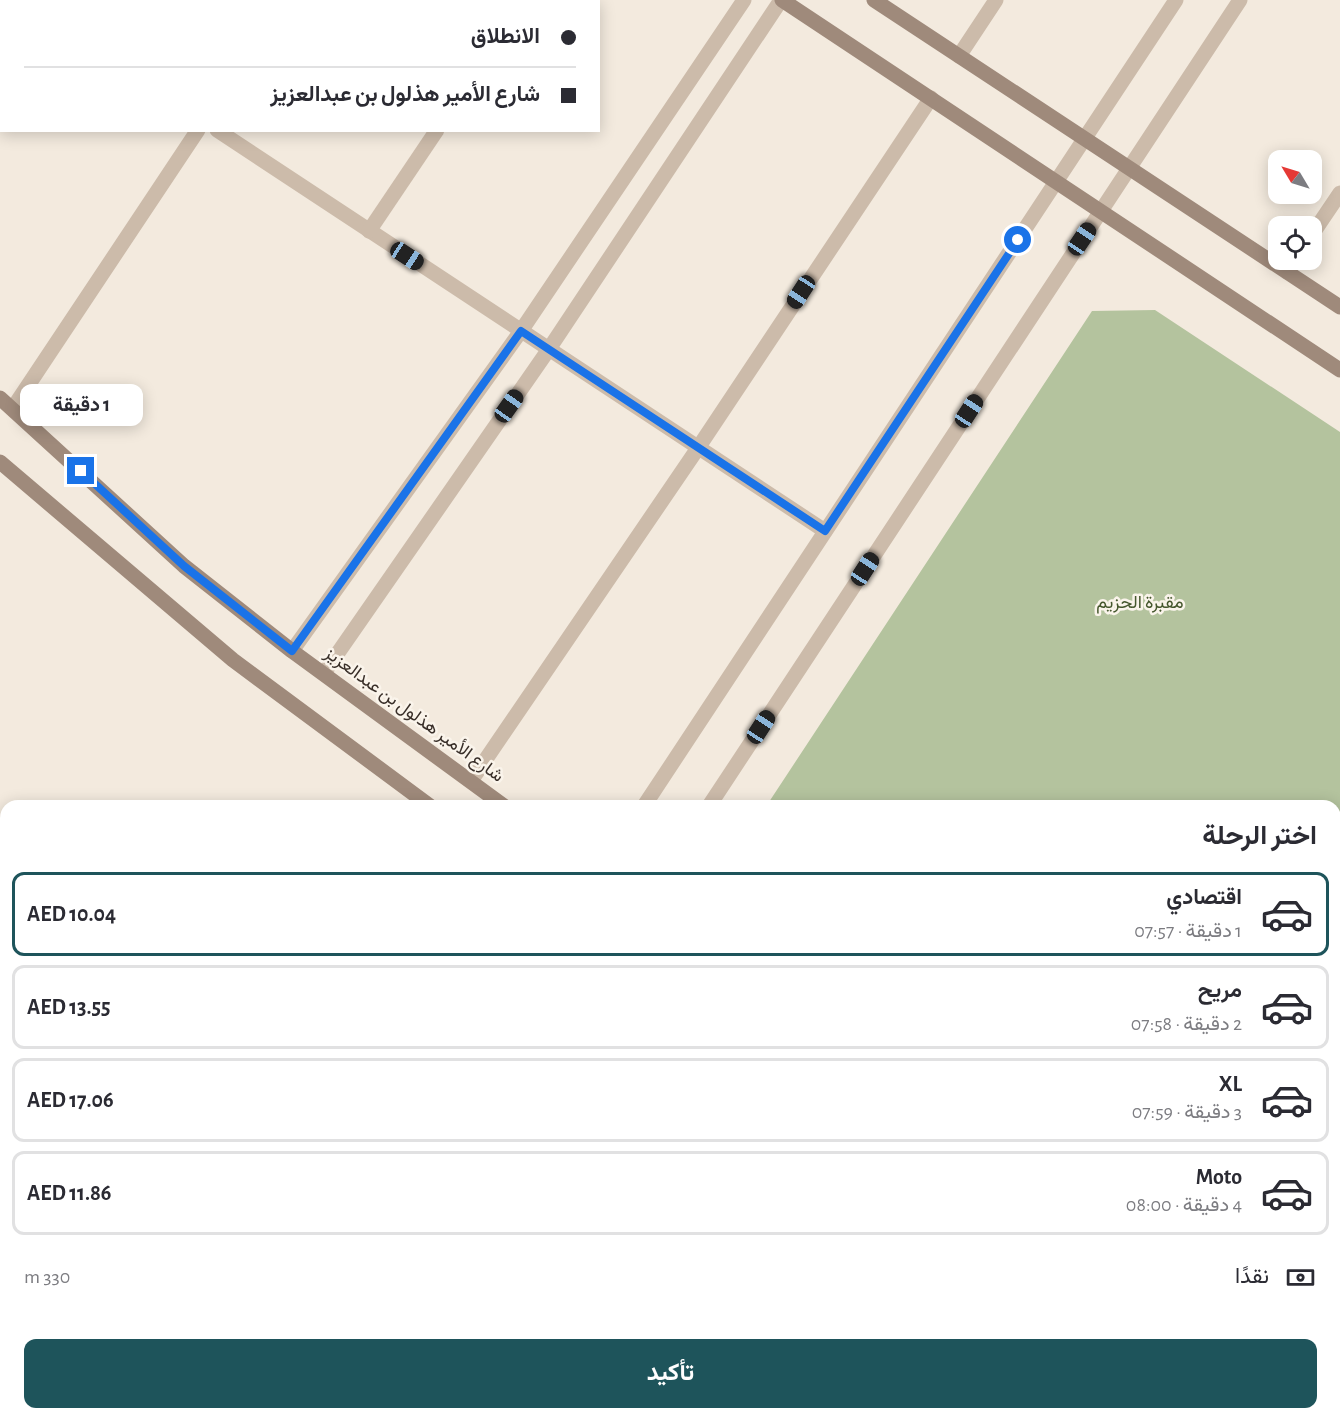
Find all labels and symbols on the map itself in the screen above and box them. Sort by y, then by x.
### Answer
north arrow [1268,150,1322,204]
car [1064,219,1100,259]
route start [1004,226,1031,253]
car [387,239,427,273]
car [784,272,818,312]
callout: 1 دقيقة [20,384,142,426]
car [491,386,527,426]
car [952,391,986,431]
route end [67,457,94,484]
car [848,549,882,589]
park label: مقبرة الحزيم [1096,594,1184,614]
street label: شارع الأمير هذلول بن عبدالعزيز [319,642,508,787]
car [744,707,778,747]

